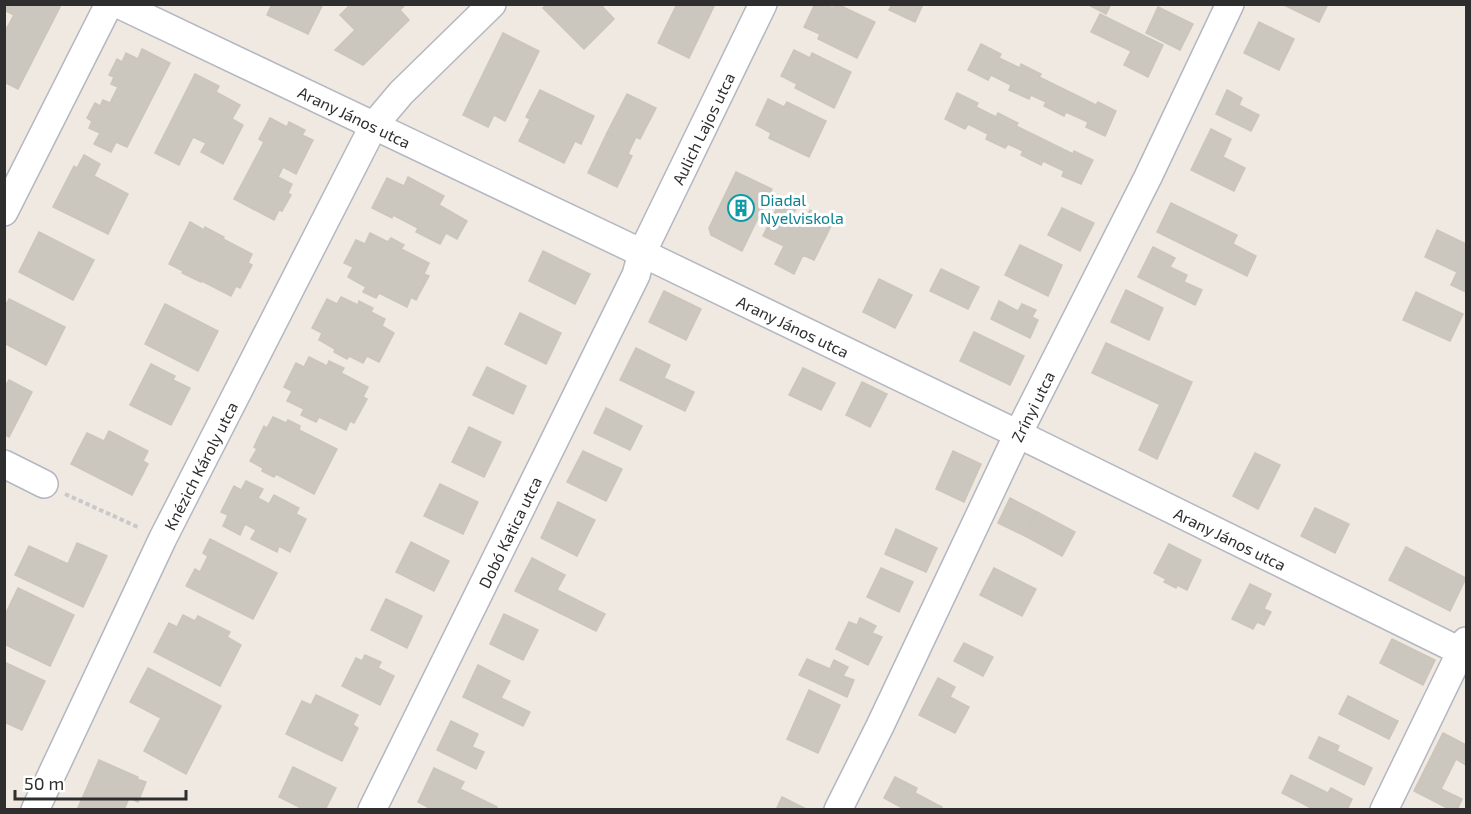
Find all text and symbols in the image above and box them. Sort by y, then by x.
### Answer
street label: Aulich Lajos utca [667,69,738,187]
street label: Arany János utca [295,82,414,151]
place label: Diadal Nyelviskola [760,190,844,227]
building icon: Diadal Nyelviskola [726,193,756,223]
street label: Arany János utca [734,291,852,361]
street label: Zrínyi utca [1006,368,1058,445]
street label: Knézich Károly utca [159,398,241,533]
street label: Dobó Katica utca [474,473,545,591]
street label: Arany János utca [1171,503,1289,574]
scale bar [15,763,186,801]
text: 50 m [24,772,64,794]

